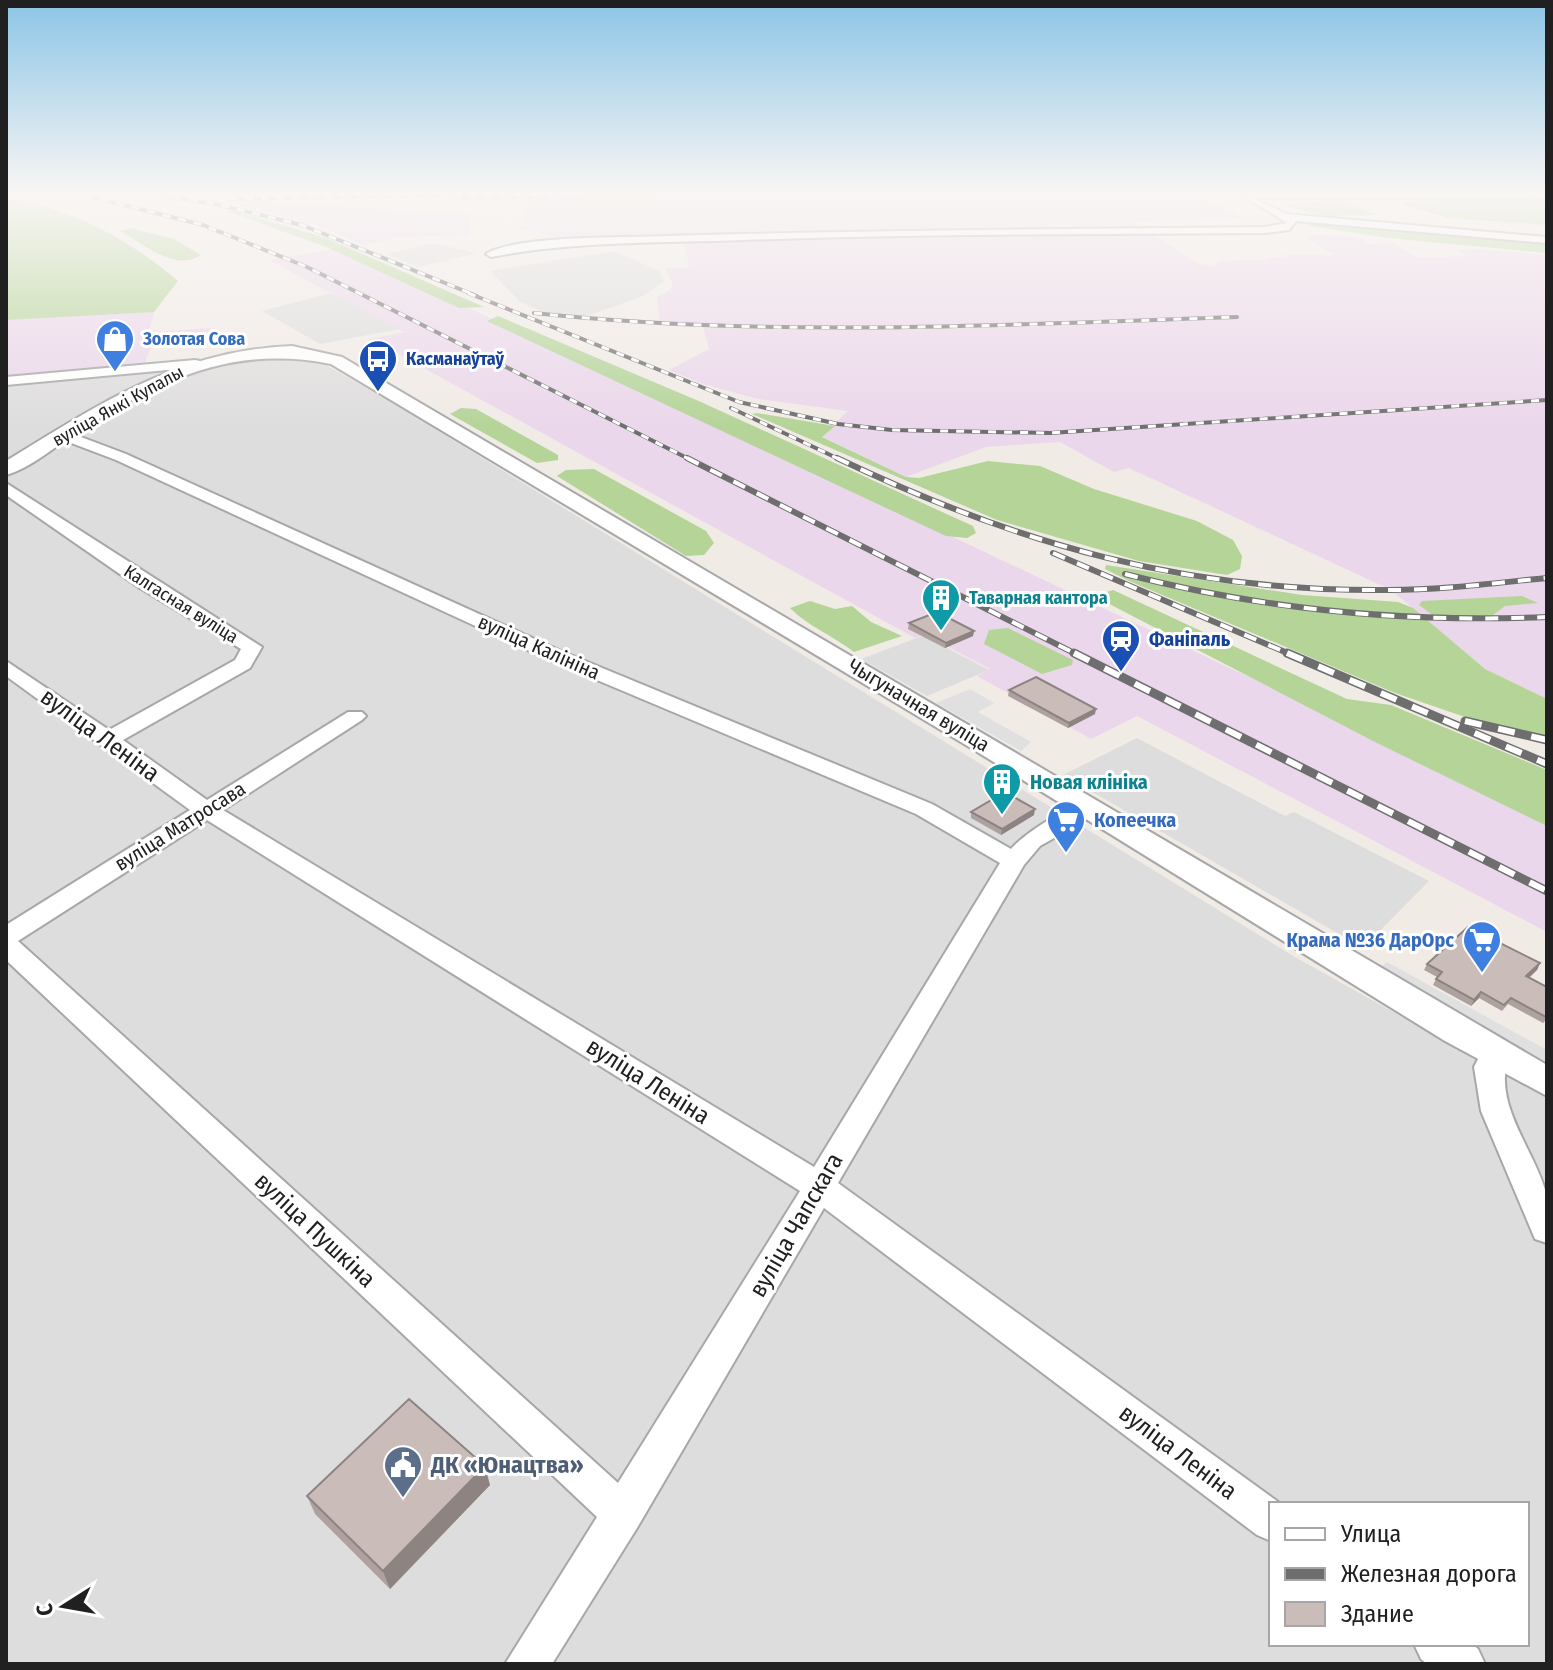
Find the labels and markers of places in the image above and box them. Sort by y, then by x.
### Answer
shop icon: Золотая Сова [94,318,136,373]
place label: Золотая Сова [142,328,245,350]
bus stop icon: Касманаўтаў [357,338,399,393]
place label: Касманаўтаў [406,348,505,370]
building icon: Таварная кантора [920,577,962,632]
place label: Таварная кантора [969,587,1108,609]
station icon: Фаніпаль [1100,618,1142,673]
place label: Фаніпаль [1149,627,1231,651]
building icon: Новая клініка [981,761,1023,816]
place label: Новая клініка [1030,770,1148,794]
supermarket icon: Копеечка [1045,799,1087,854]
place label: Копеечка [1094,808,1176,832]
supermarket icon: Крама №36 ДарОрс [1461,919,1503,974]
place label: Крама №36 ДарОрс [1286,928,1454,952]
public building icon: ДК «Юнацтва» [382,1444,424,1499]
place label: ДК «Юнацтва» [430,1451,584,1479]

